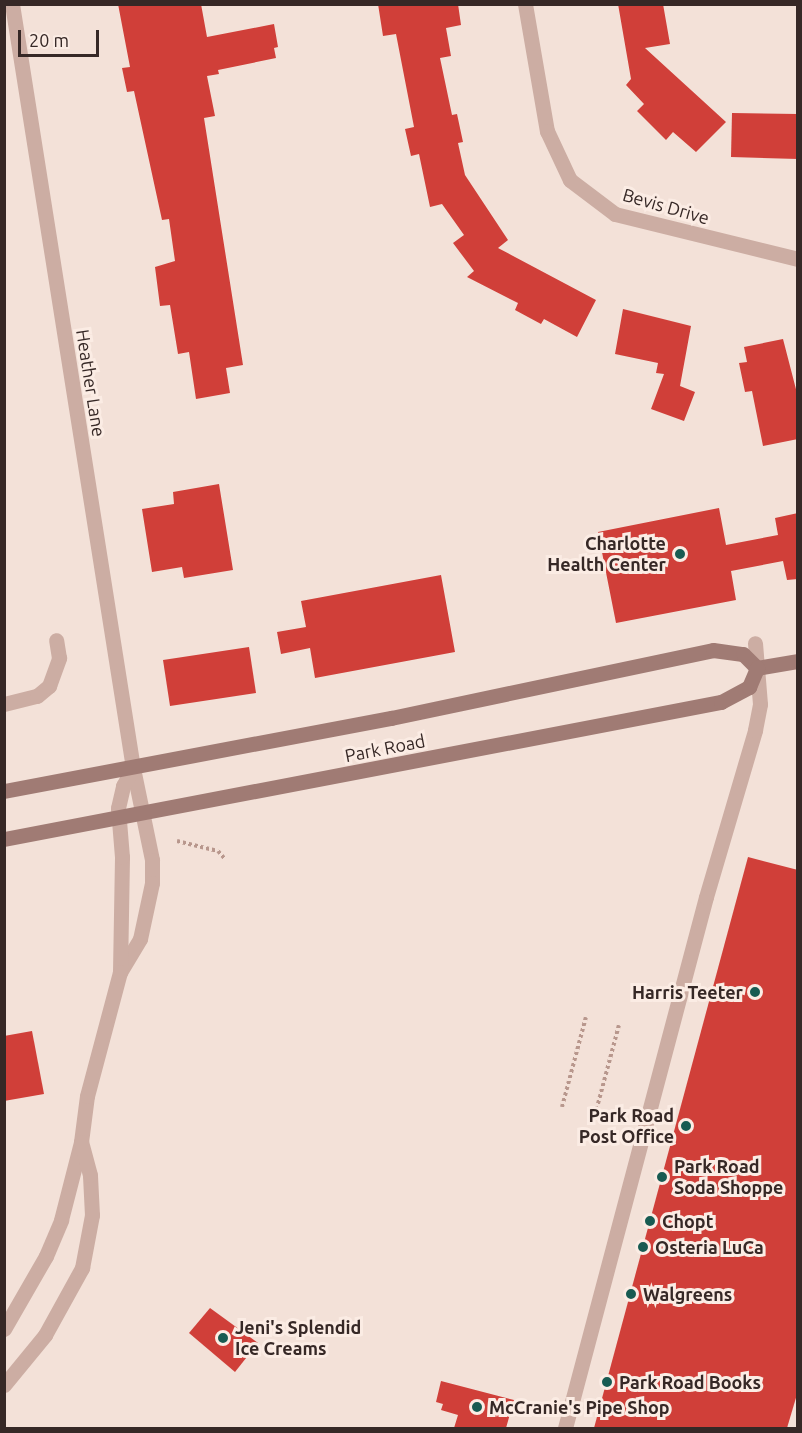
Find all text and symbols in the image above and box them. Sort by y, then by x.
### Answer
scale bar [21,18,102,56]
text: 20 m [29,30,69,50]
street label: Bevis Drive [620,183,712,229]
street label: Heather Lane [72,328,110,438]
place label: Charlotte Health Center [547,533,666,576]
marker: Charlotte Health Center [671,545,689,563]
street label: Park Road [343,730,427,766]
place label: Harris Teeter [632,981,743,1003]
marker: Harris Teeter [748,985,762,999]
place label: Park Road Post Office [579,1105,674,1148]
marker: Park Road Post Office [679,1119,693,1133]
place label: Park Road Soda Shoppe [674,1156,783,1198]
marker: Park Road Soda Shoppe [655,1170,669,1184]
place label: Chopt [662,1210,713,1232]
marker: Chopt [643,1214,657,1228]
place label: Osteria LuCa [655,1236,764,1258]
marker: Osteria LuCa [636,1240,650,1254]
place label: Walgreens [643,1283,732,1305]
marker: Walgreens [624,1287,638,1301]
place label: Jeni's Splendid Ice Creams [235,1317,361,1360]
marker: Jeni's Splendid Ice Creams [216,1331,230,1345]
place label: Park Road Books [619,1371,761,1393]
marker: Park Road Books [600,1375,614,1389]
place label: McCranie's Pipe Shop [489,1396,670,1418]
marker: McCranie's Pipe Shop [470,1400,484,1414]

